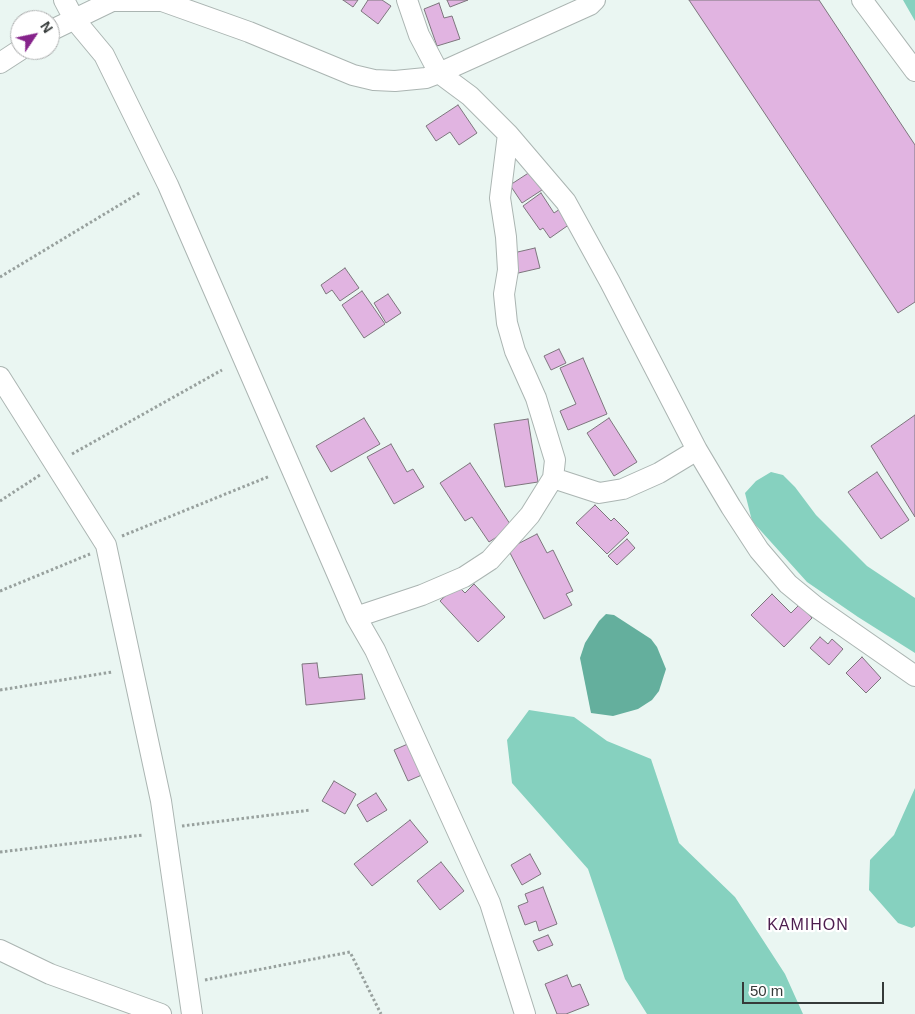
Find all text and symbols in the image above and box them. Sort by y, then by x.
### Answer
north arrow [10,10,60,60]
text: N [37,19,56,36]
district label: KAMIHON [766,916,850,936]
scale bar [745,972,888,1004]
text: 50 m [750,982,783,999]

